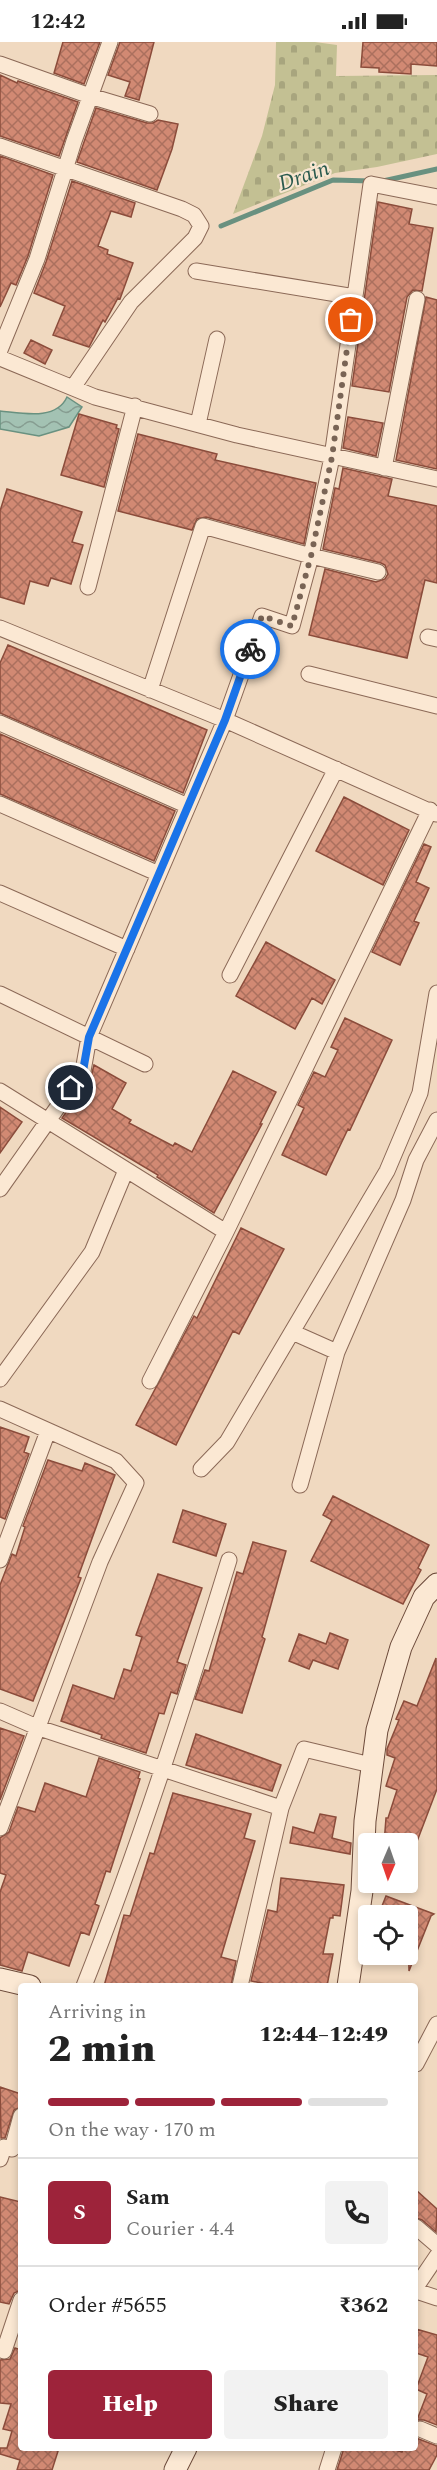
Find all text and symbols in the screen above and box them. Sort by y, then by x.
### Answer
text: 12:42 [30,5,85,38]
water label: Drain [274,152,334,200]
pin [325,294,376,345]
icon: bag [334,303,367,336]
courier [220,619,280,679]
icon: bike [234,633,267,666]
pin [45,1062,96,1113]
icon: home [54,1071,87,1104]
north arrow [358,1833,418,1893]
map controls [358,1833,418,1965]
button: locate [358,1905,418,1965]
text: Arriving in [48,1997,146,2027]
text: 12:44–12:49 [259,2018,388,2051]
text: 2 min [48,2020,156,2079]
text: On the way · 170 m [48,2115,216,2145]
text: Sam [126,2181,170,2214]
button: phone [325,2181,388,2244]
text: S [73,2196,86,2229]
text: Courier · 4.4 [126,2214,234,2244]
text: Order #5655 [48,2289,167,2322]
text: ₹362 [339,2289,388,2322]
button: Help [48,2370,212,2439]
button: Share [224,2370,388,2439]

